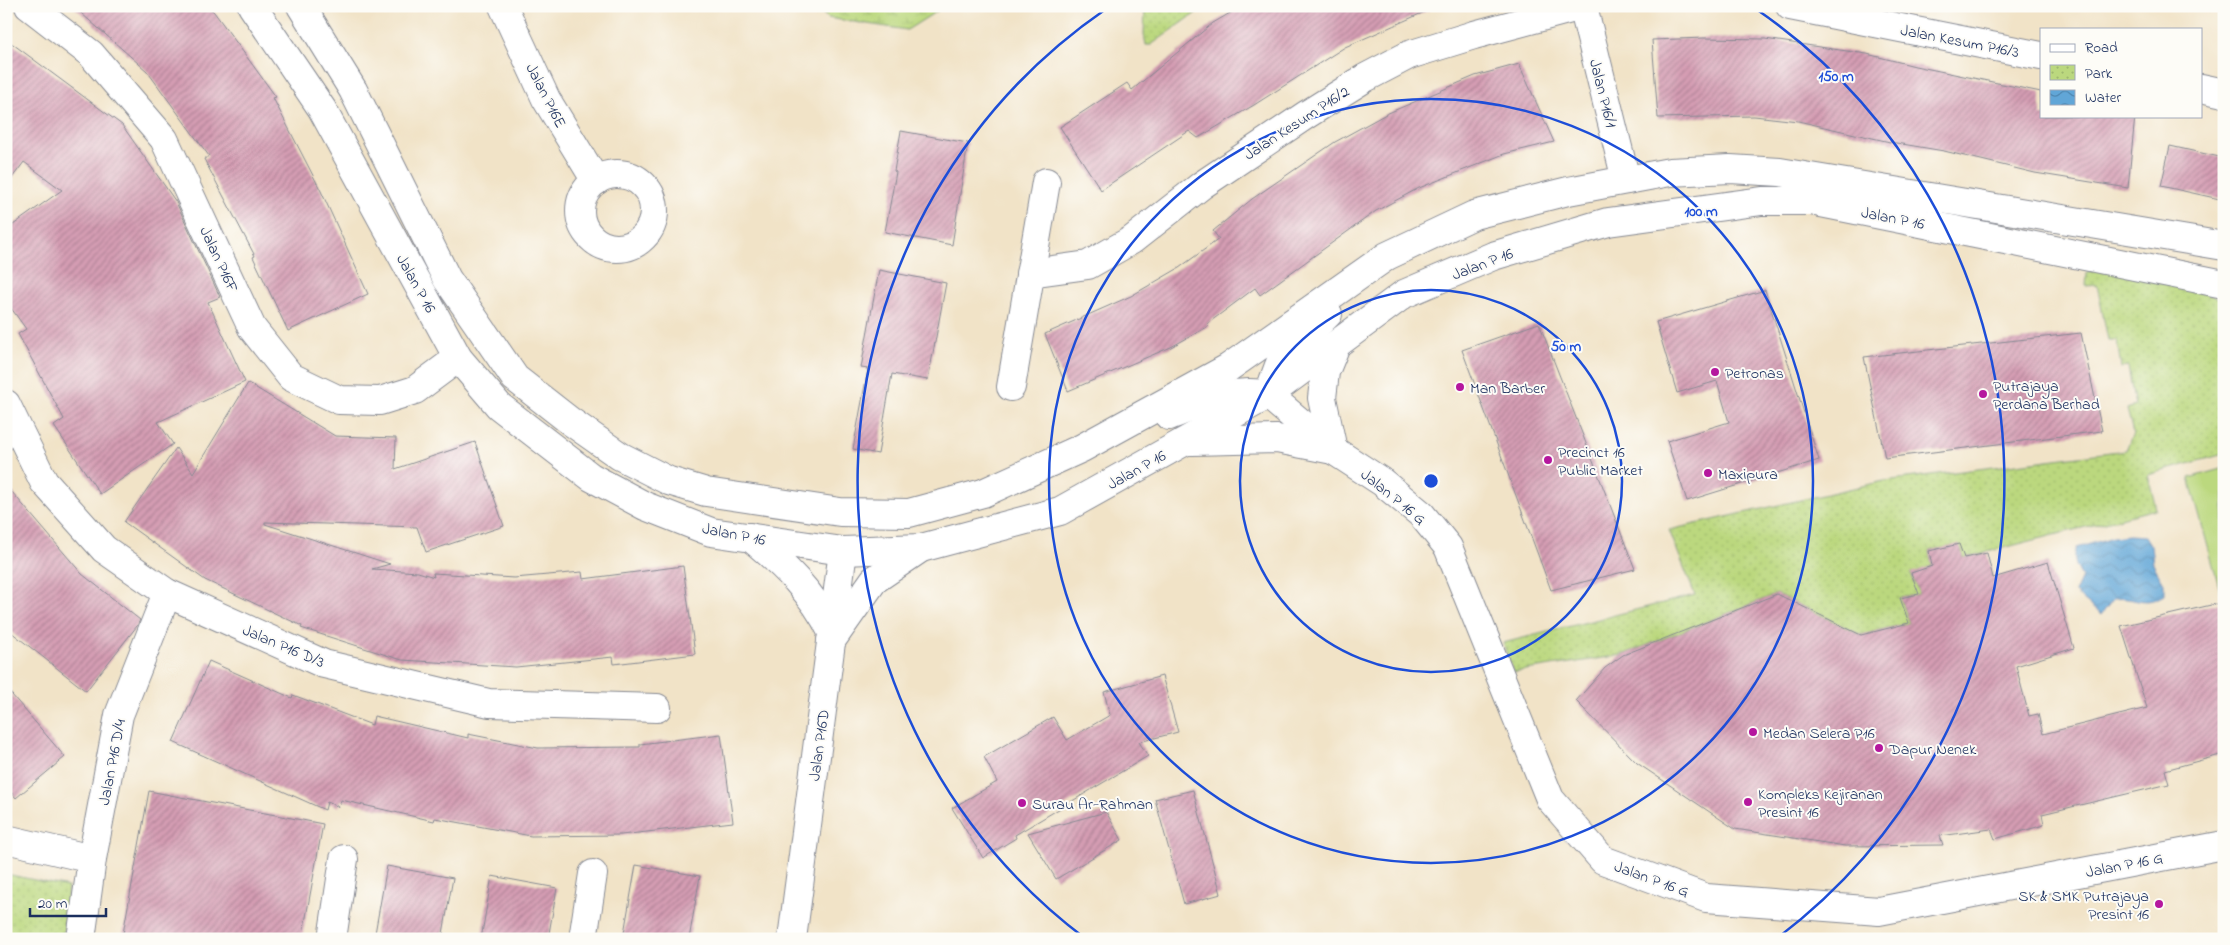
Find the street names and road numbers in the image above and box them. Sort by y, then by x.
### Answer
street label: Jalan Kesum P16/3 [1898,19,2021,65]
street label: Jalan P16/1 [1582,57,1622,130]
street label: Jalan P16E [519,59,572,132]
street label: Jalan Kesum P16/2 [1240,80,1355,167]
street label: Jalan P 16 [1859,201,1926,237]
street label: Jalan P16F [192,223,244,297]
street label: Jalan P 16 [1448,242,1517,288]
street label: Jalan P 16 [389,250,441,318]
street label: Jalan P 16 [1103,445,1171,497]
street label: Jalan P 16 G [1355,464,1431,531]
street label: Jalan P 16 [700,517,767,553]
street label: Jalan P16 D/3 [238,619,328,675]
street label: Jalan P16D [803,708,837,783]
street label: Jalan P16 D/4 [93,717,133,808]
street label: Jalan P 16 G [2084,847,2165,885]
street label: Jalan P 16 G [1610,855,1692,905]

